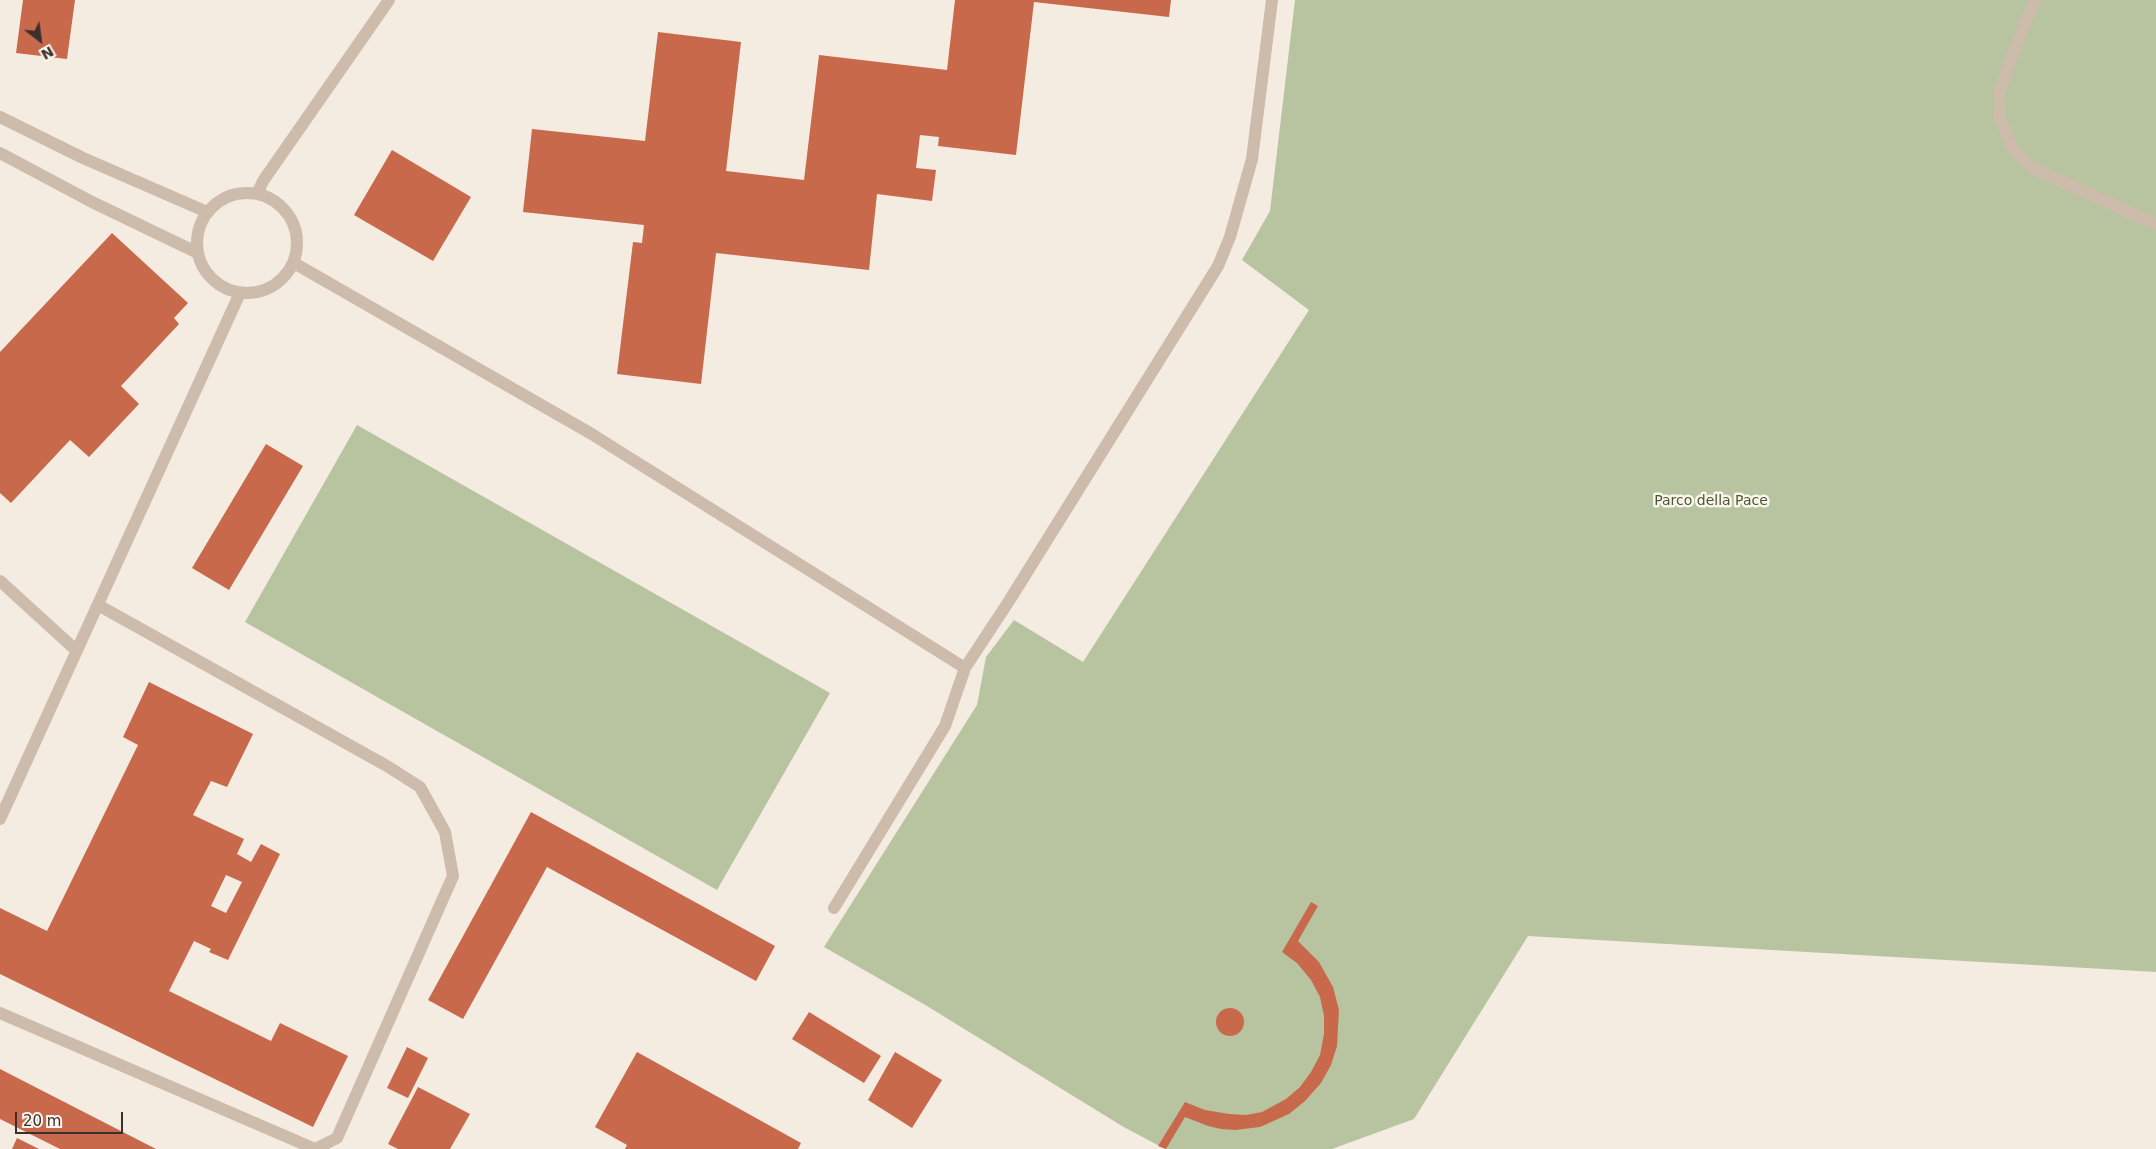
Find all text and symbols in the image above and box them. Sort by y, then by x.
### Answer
north arrow [15,15,65,65]
text: N [38,43,57,63]
park label: Parco della Pace [1654,493,1768,509]
scale bar [18,1102,125,1134]
text: 20 m [23,1112,61,1130]

